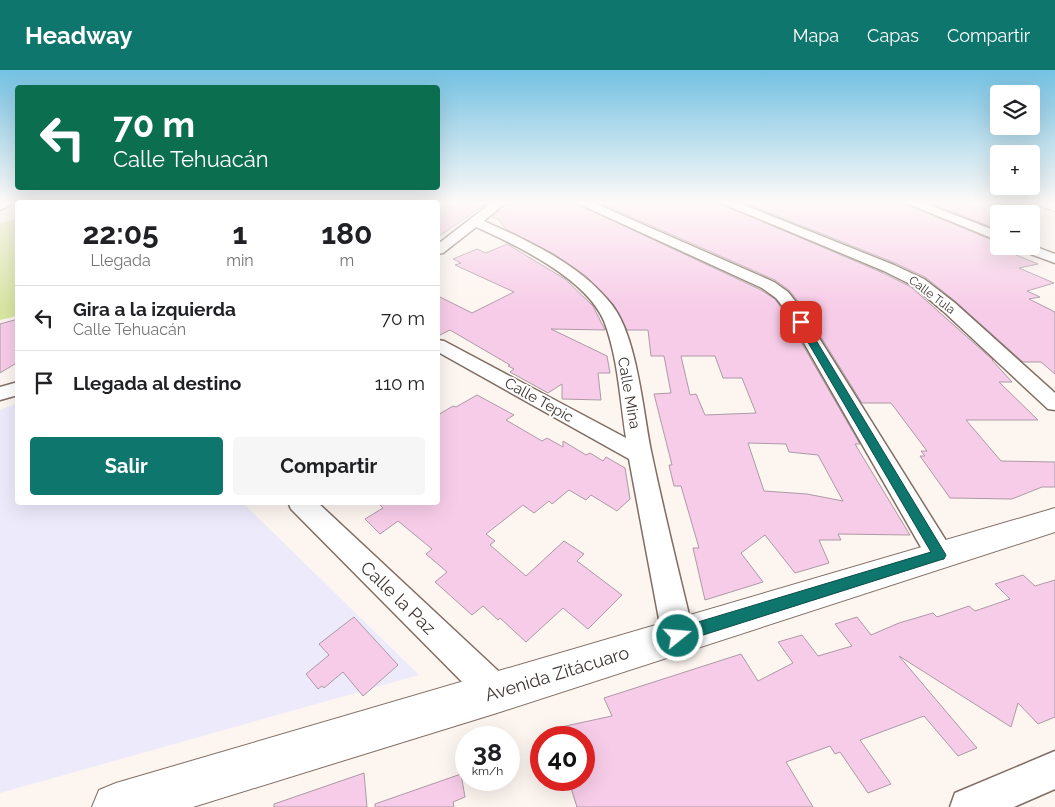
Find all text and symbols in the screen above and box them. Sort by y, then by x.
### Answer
text: Headway [25,21,133,50]
text: Mapa [793,25,839,46]
text: Capas [867,25,919,46]
text: Compartir [947,25,1030,46]
map controls [990,85,1040,255]
button: layers [990,85,1040,135]
text: 70 m [113,104,195,145]
icon: left [30,105,95,170]
button: + [990,145,1040,195]
text: Calle Tehuacán [113,146,269,172]
button: − [990,205,1040,255]
text: 22:05 [82,216,159,251]
text: 1 [233,216,247,251]
text: 180 [321,216,373,251]
text: Llegada [90,251,151,270]
text: min [226,251,254,270]
text: m [339,251,354,270]
street label: Calle Tula [906,273,958,317]
text: Gira a la izquierda [73,298,236,320]
pin [780,301,822,343]
icon: left [30,304,58,332]
text: 70 m [381,307,425,329]
icon: arrive [787,308,815,336]
text: Calle Tehuacán [73,320,186,339]
street label: Calle Mina [614,356,644,430]
icon: arrive [30,369,58,397]
text: Llegada al destino [73,372,241,394]
text: 110 m [375,372,425,394]
street label: Calle Tepic [501,374,577,426]
button: Salir [30,437,223,495]
button: Compartir [233,437,425,495]
street label: Calle la Paz [356,557,440,639]
position arrow [651,609,703,661]
street label: Avenida Zitácuaro [482,642,632,705]
speed limit sign: 40 [530,726,595,791]
text: 38 [473,737,502,767]
text: km/h [472,764,503,778]

